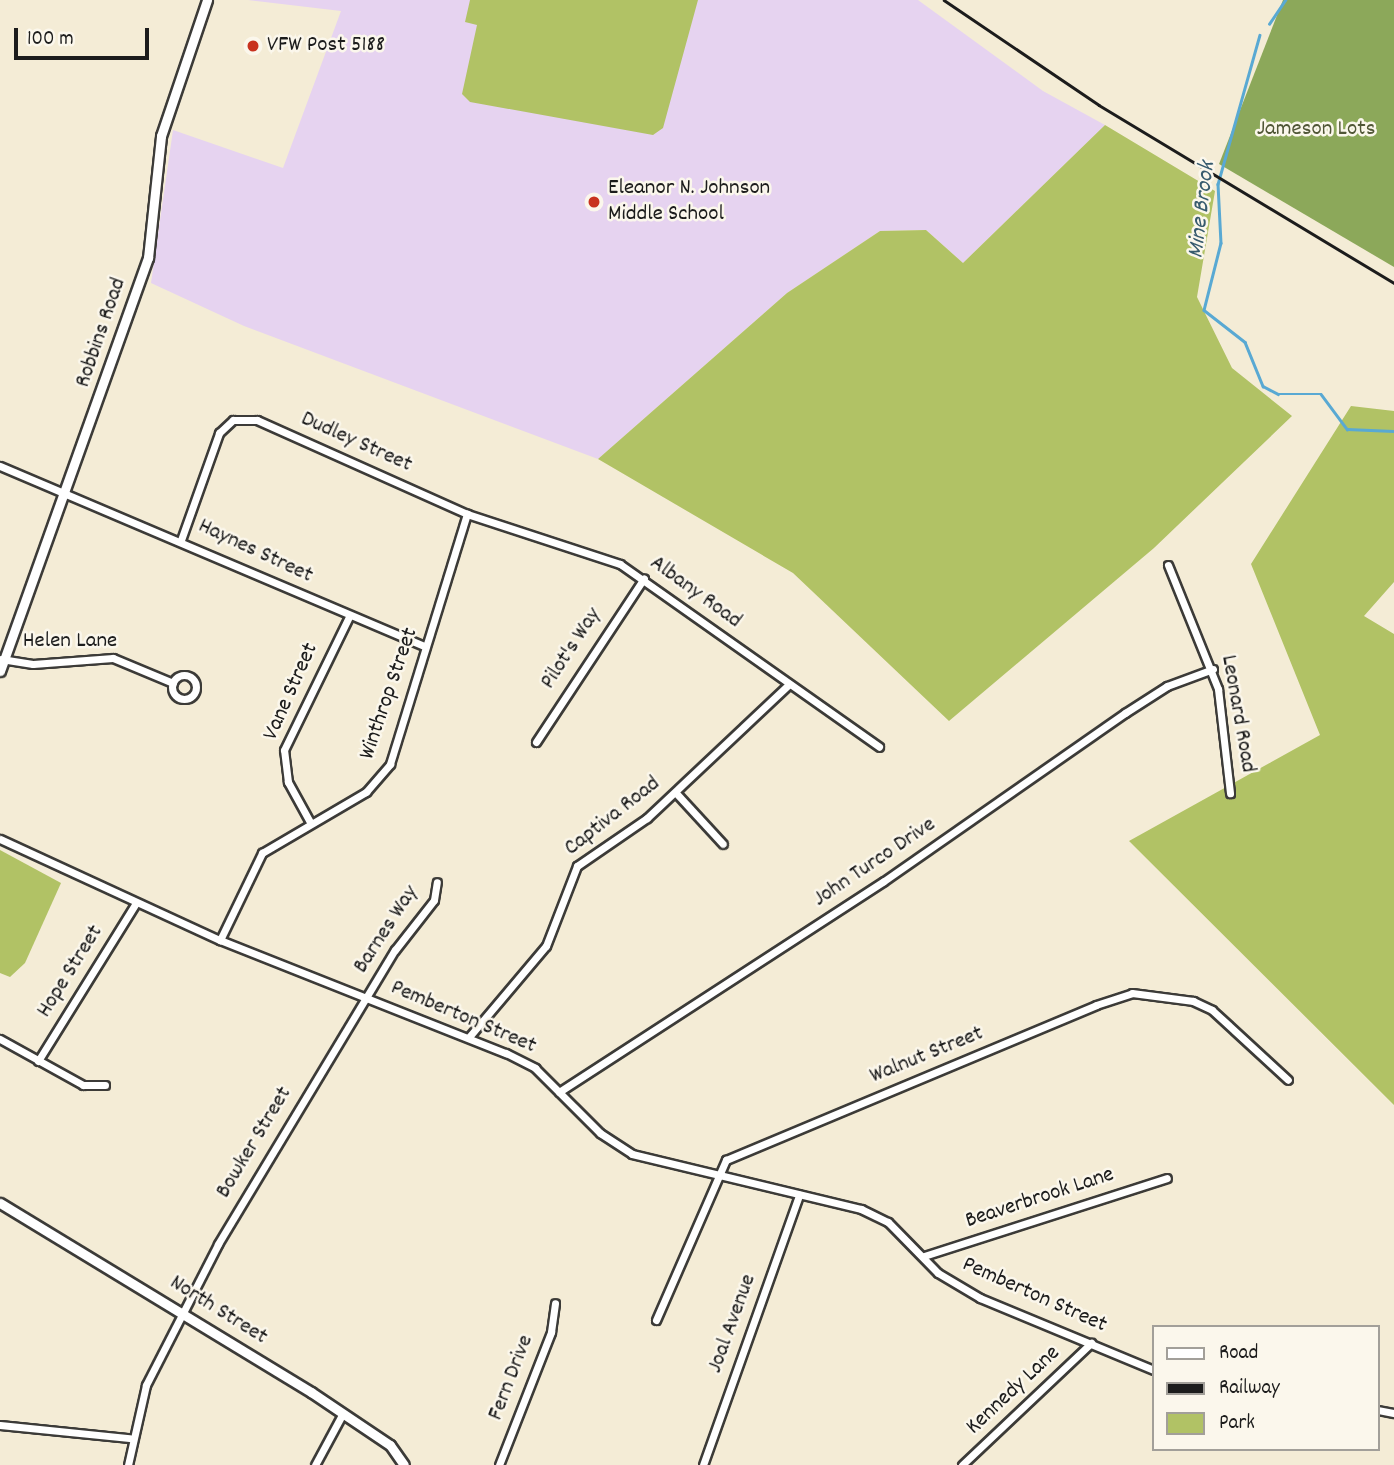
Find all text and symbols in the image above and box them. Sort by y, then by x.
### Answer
scale bar [18,14,152,58]
text: 100 m [27,25,74,55]
place label: VFW Post 5188 [267,32,385,60]
marker: VFW Post 5188 [245,38,261,54]
park label: Jameson Lots [1257,116,1375,144]
water label: Mine Brook [1183,160,1223,260]
place label: Eleanor N. Johnson Middle School [608,175,770,229]
marker: Eleanor N. Johnson Middle School [586,194,602,210]
street label: Robbins Road [70,275,134,391]
street label: Dudley Street [296,406,416,480]
street label: Haynes Street [193,513,317,591]
street label: Albany Road [644,550,746,636]
street label: Pilot's Way [535,603,609,695]
street label: Winthrop Street [355,624,425,764]
street label: Helen Lane [23,628,117,656]
street label: Vane Street [258,639,326,745]
street label: Leonard Road [1213,653,1261,775]
street label: Captiva Road [560,771,666,863]
street label: John Turco Drive [809,812,941,914]
street label: Barnes Way [348,881,426,979]
street label: Hope Street [32,921,110,1023]
street label: Pemberton Street [386,975,540,1061]
street label: Walnut Street [866,1021,988,1091]
street label: Bowker Street [211,1082,299,1204]
street label: Beaverbrook Lane [962,1162,1118,1236]
street label: Pemberton Street [957,1252,1111,1340]
street label: North Street [164,1270,272,1352]
street label: Joal Avenue [702,1271,764,1377]
legend [1152,1325,1380,1451]
street label: Fern Drive [483,1331,541,1425]
text: Road [1219,1339,1258,1369]
street label: Kennedy Lane [961,1341,1067,1441]
text: Railway [1219,1374,1280,1404]
text: Park [1219,1409,1255,1439]

